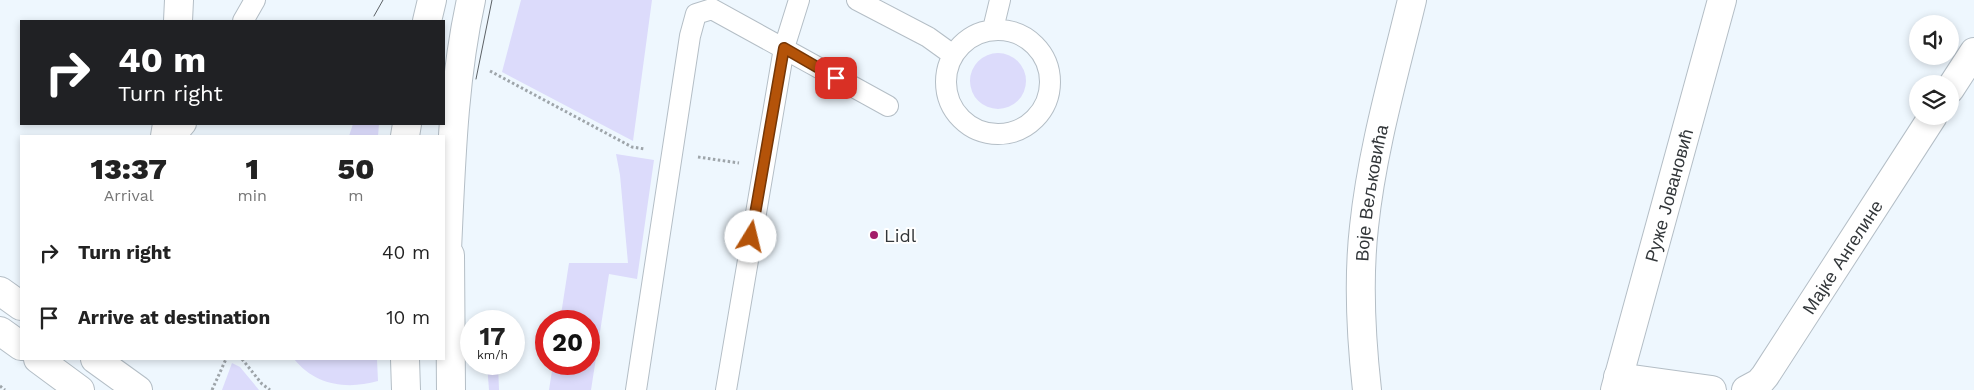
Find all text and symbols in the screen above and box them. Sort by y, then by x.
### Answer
map controls [1909,15,1959,125]
button: sound [1909,15,1959,65]
text: 40 m [118,39,206,81]
icon: right [35,40,100,105]
pin [815,57,857,99]
icon: arrive [822,64,850,92]
button: layers [1909,75,1959,125]
text: Turn right [118,81,223,106]
street label: Воје Вељковића [1351,122,1392,262]
street label: Руже Јовановић [1640,126,1697,264]
text: 13:37 [91,151,167,186]
text: 1 [245,151,259,186]
text: 50 [337,151,374,186]
text: Arrival [104,186,154,205]
text: min [237,186,267,205]
text: m [348,186,364,205]
street label: Мајке Ангелине [1798,196,1887,318]
position arrow [724,210,776,262]
place label: Lidl [884,225,917,246]
marker: Lidl [868,229,880,241]
icon: right [35,239,63,267]
text: Turn right [78,241,171,264]
text: 40 m [382,241,430,264]
icon: arrive [35,304,63,332]
text: Arrive at destination [78,306,270,329]
text: 10 m [386,306,430,329]
speed limit sign: 20 [535,310,600,375]
text: 17 [480,322,505,351]
text: km/h [477,348,508,362]

